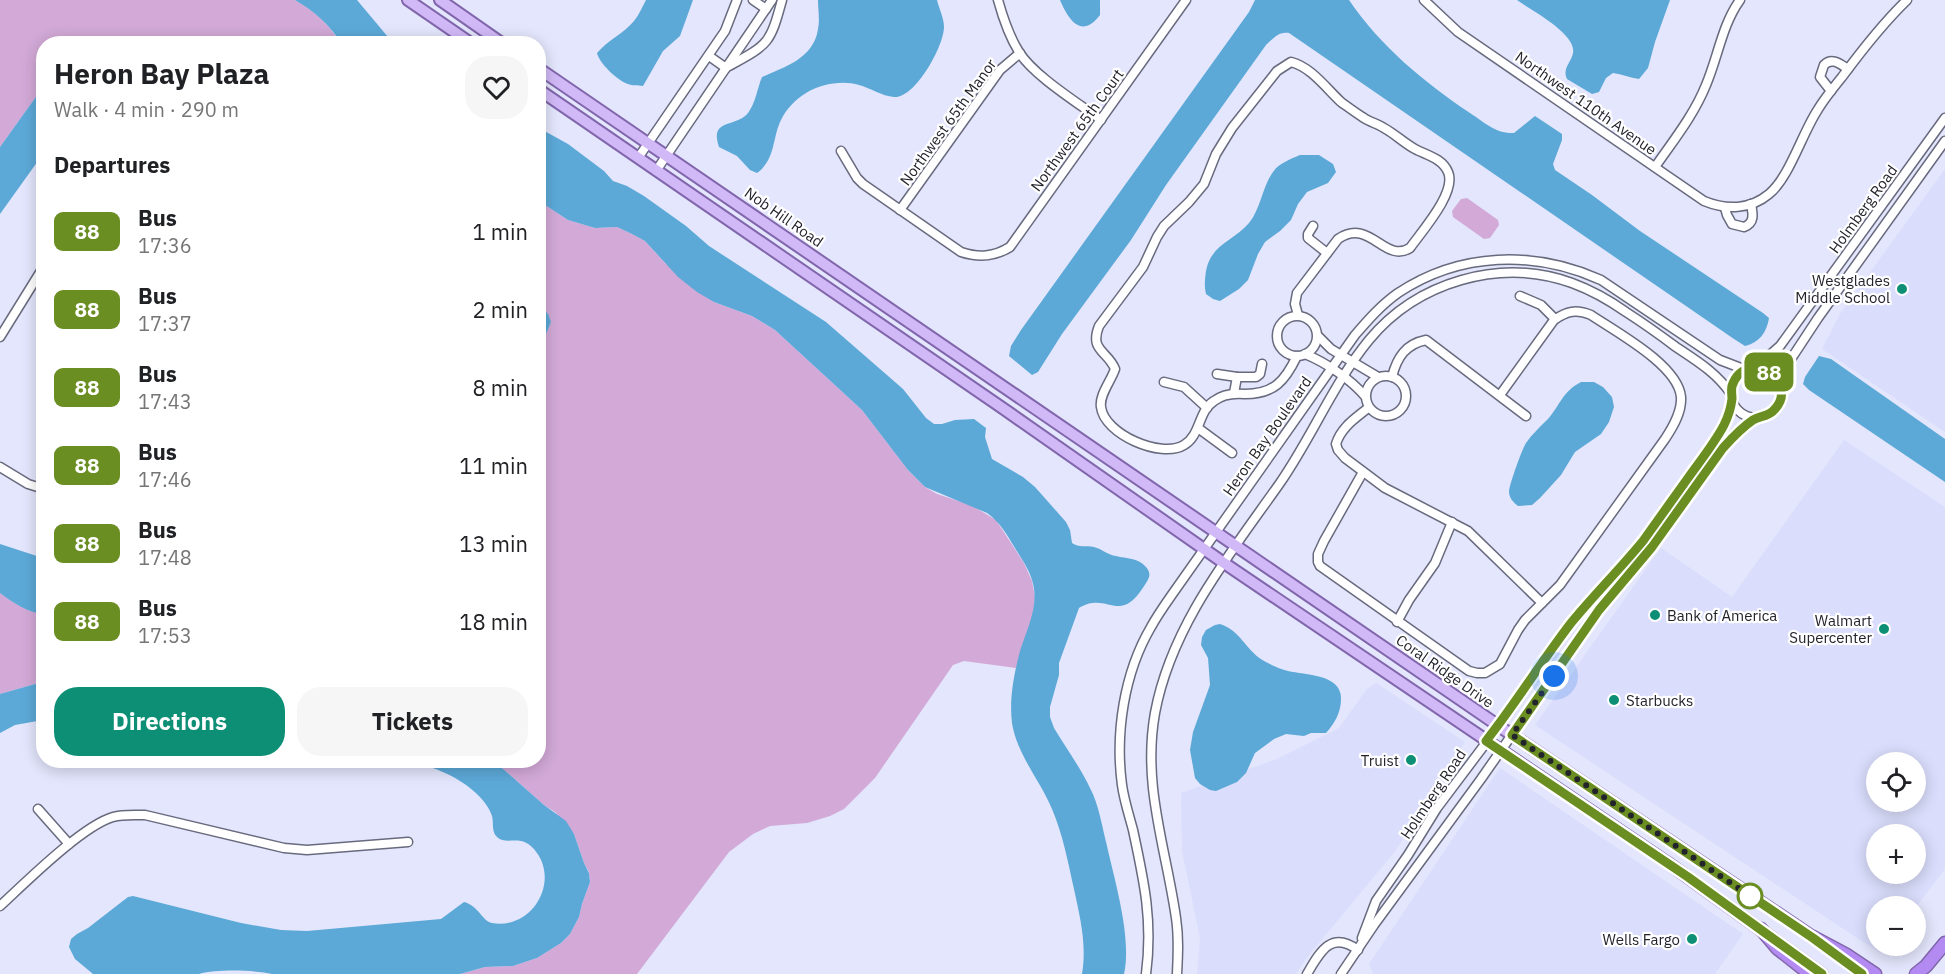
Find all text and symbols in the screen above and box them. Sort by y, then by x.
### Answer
street label: Northwest 110th Avenue [1512,47,1660,159]
text: Heron Bay Plaza [54,55,269,92]
street label: Northwest 65th Manor [896,55,1001,189]
button: heart [465,56,528,119]
street label: Northwest 65th Court [1026,65,1128,195]
text: Walk · 4 min · 290 m [54,96,239,123]
text: Departures [54,150,170,179]
street label: Holmberg Road [1825,161,1901,257]
street label: Nob Hill Road [741,183,827,251]
text: Bus [138,203,177,232]
text: 88 [74,217,100,245]
text: 1 min [472,217,528,246]
text: 17:36 [138,232,192,259]
place label: Westglades Middle School [1795,271,1890,307]
text: Bus [138,281,177,310]
marker: Westglades Middle School [1895,282,1909,296]
text: 88 [74,295,100,323]
text: 2 min [472,295,528,324]
text: 17:37 [138,310,192,337]
line badge: 88 [1742,352,1796,392]
text: 88 [1756,358,1782,386]
text: Bus [138,359,177,388]
street label: Heron Bay Boulevard [1219,372,1315,500]
text: 88 [74,373,100,401]
text: 8 min [472,373,528,402]
text: 17:43 [138,388,192,415]
text: Bus [138,437,177,466]
text: 88 [74,451,100,479]
text: 11 min [459,451,528,480]
text: 17:46 [138,466,192,493]
text: Bus [138,515,177,544]
text: 88 [74,529,100,557]
text: 13 min [459,529,528,558]
text: 17:48 [138,544,192,571]
text: Bus [138,593,177,622]
place label: Bank of America [1667,606,1777,625]
text: 88 [74,607,100,635]
text: 18 min [459,607,528,636]
marker: Bank of America [1648,608,1662,622]
place label: Walmart Supercenter [1789,611,1872,647]
text: 17:53 [138,622,192,649]
marker: Walmart Supercenter [1877,622,1891,636]
street label: Coral Ridge Drive [1392,630,1498,712]
your location [1539,661,1569,691]
button: Directions [54,687,285,756]
button: Tickets [297,687,528,756]
place label: Starbucks [1626,691,1693,710]
marker: Starbucks [1607,693,1621,707]
street label: Holmberg Road [1396,745,1470,843]
place label: Truist [1361,751,1399,770]
map controls [1866,752,1926,956]
button: locate [1866,752,1926,812]
marker: Truist [1404,753,1418,767]
button: + [1866,824,1926,884]
unlabelled marker [1737,883,1763,909]
button: − [1866,896,1926,956]
place label: Wells Fargo [1603,930,1680,949]
marker: Wells Fargo [1685,932,1699,946]

